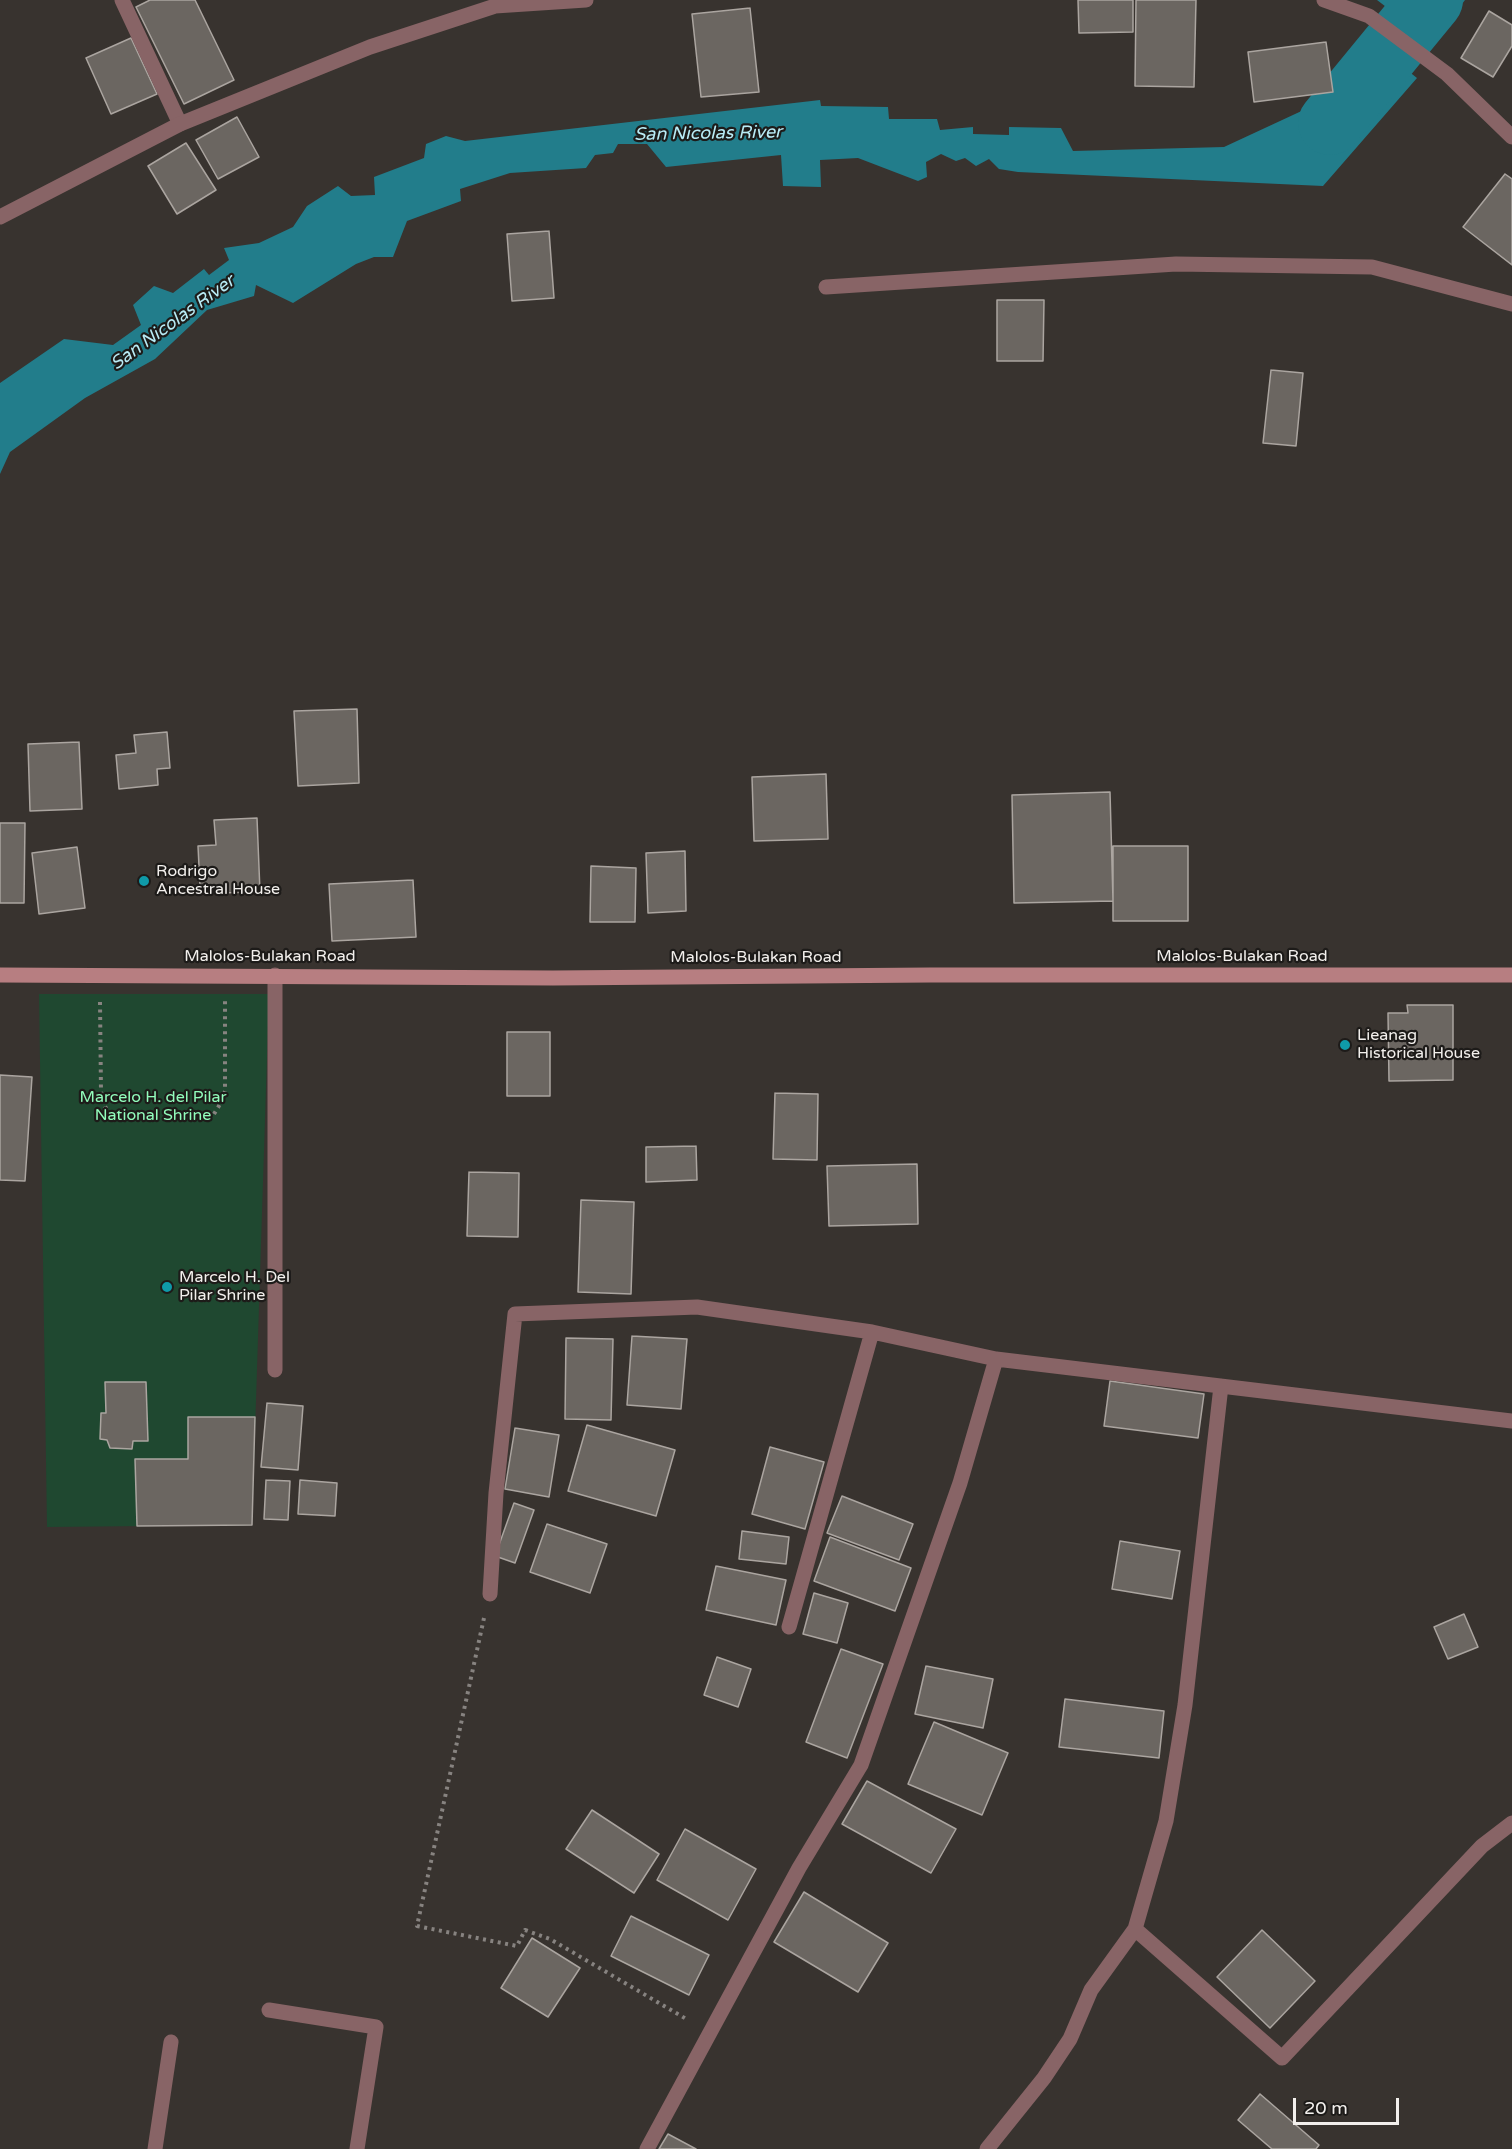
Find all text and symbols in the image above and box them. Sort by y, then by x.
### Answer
water label: San Nicolas River [634,122,782,146]
water label: San Nicolas River [107,271,239,375]
place label: Rodrigo Ancestral House [156,862,280,900]
marker: Rodrigo Ancestral House [137,874,151,888]
street label: Malolos-Bulakan Road [184,947,356,967]
street label: Malolos-Bulakan Road [1156,947,1328,967]
street label: Malolos-Bulakan Road [670,948,842,968]
place label: Lieanag Historical House [1357,1026,1480,1064]
marker: Lieanag Historical House [1338,1038,1352,1052]
park label: Marcelo H. del Pilar National Shrine [79,1088,227,1126]
place label: Marcelo H. Del Pilar Shrine [179,1268,290,1306]
marker: Marcelo H. Del Pilar Shrine [160,1280,174,1294]
scale bar [1296,2086,1402,2124]
text: 20 m [1304,2097,1348,2119]

